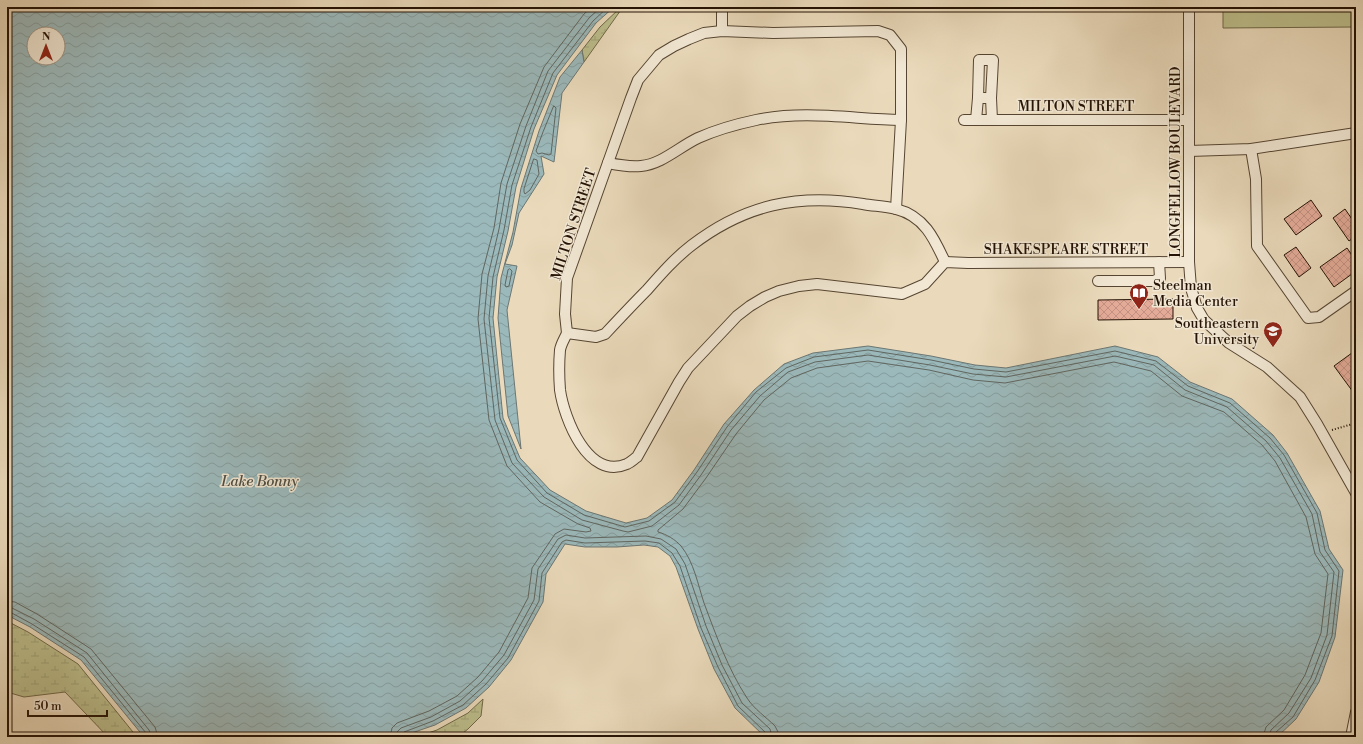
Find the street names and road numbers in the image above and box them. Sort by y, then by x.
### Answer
street label: LONGFELLOW BOULEVARD [1167,66,1185,258]
street label: MILTON STREET [1018,98,1134,116]
street label: MILTON STREET [547,166,601,283]
street label: SHAKESPEARE STREET [984,241,1148,259]

